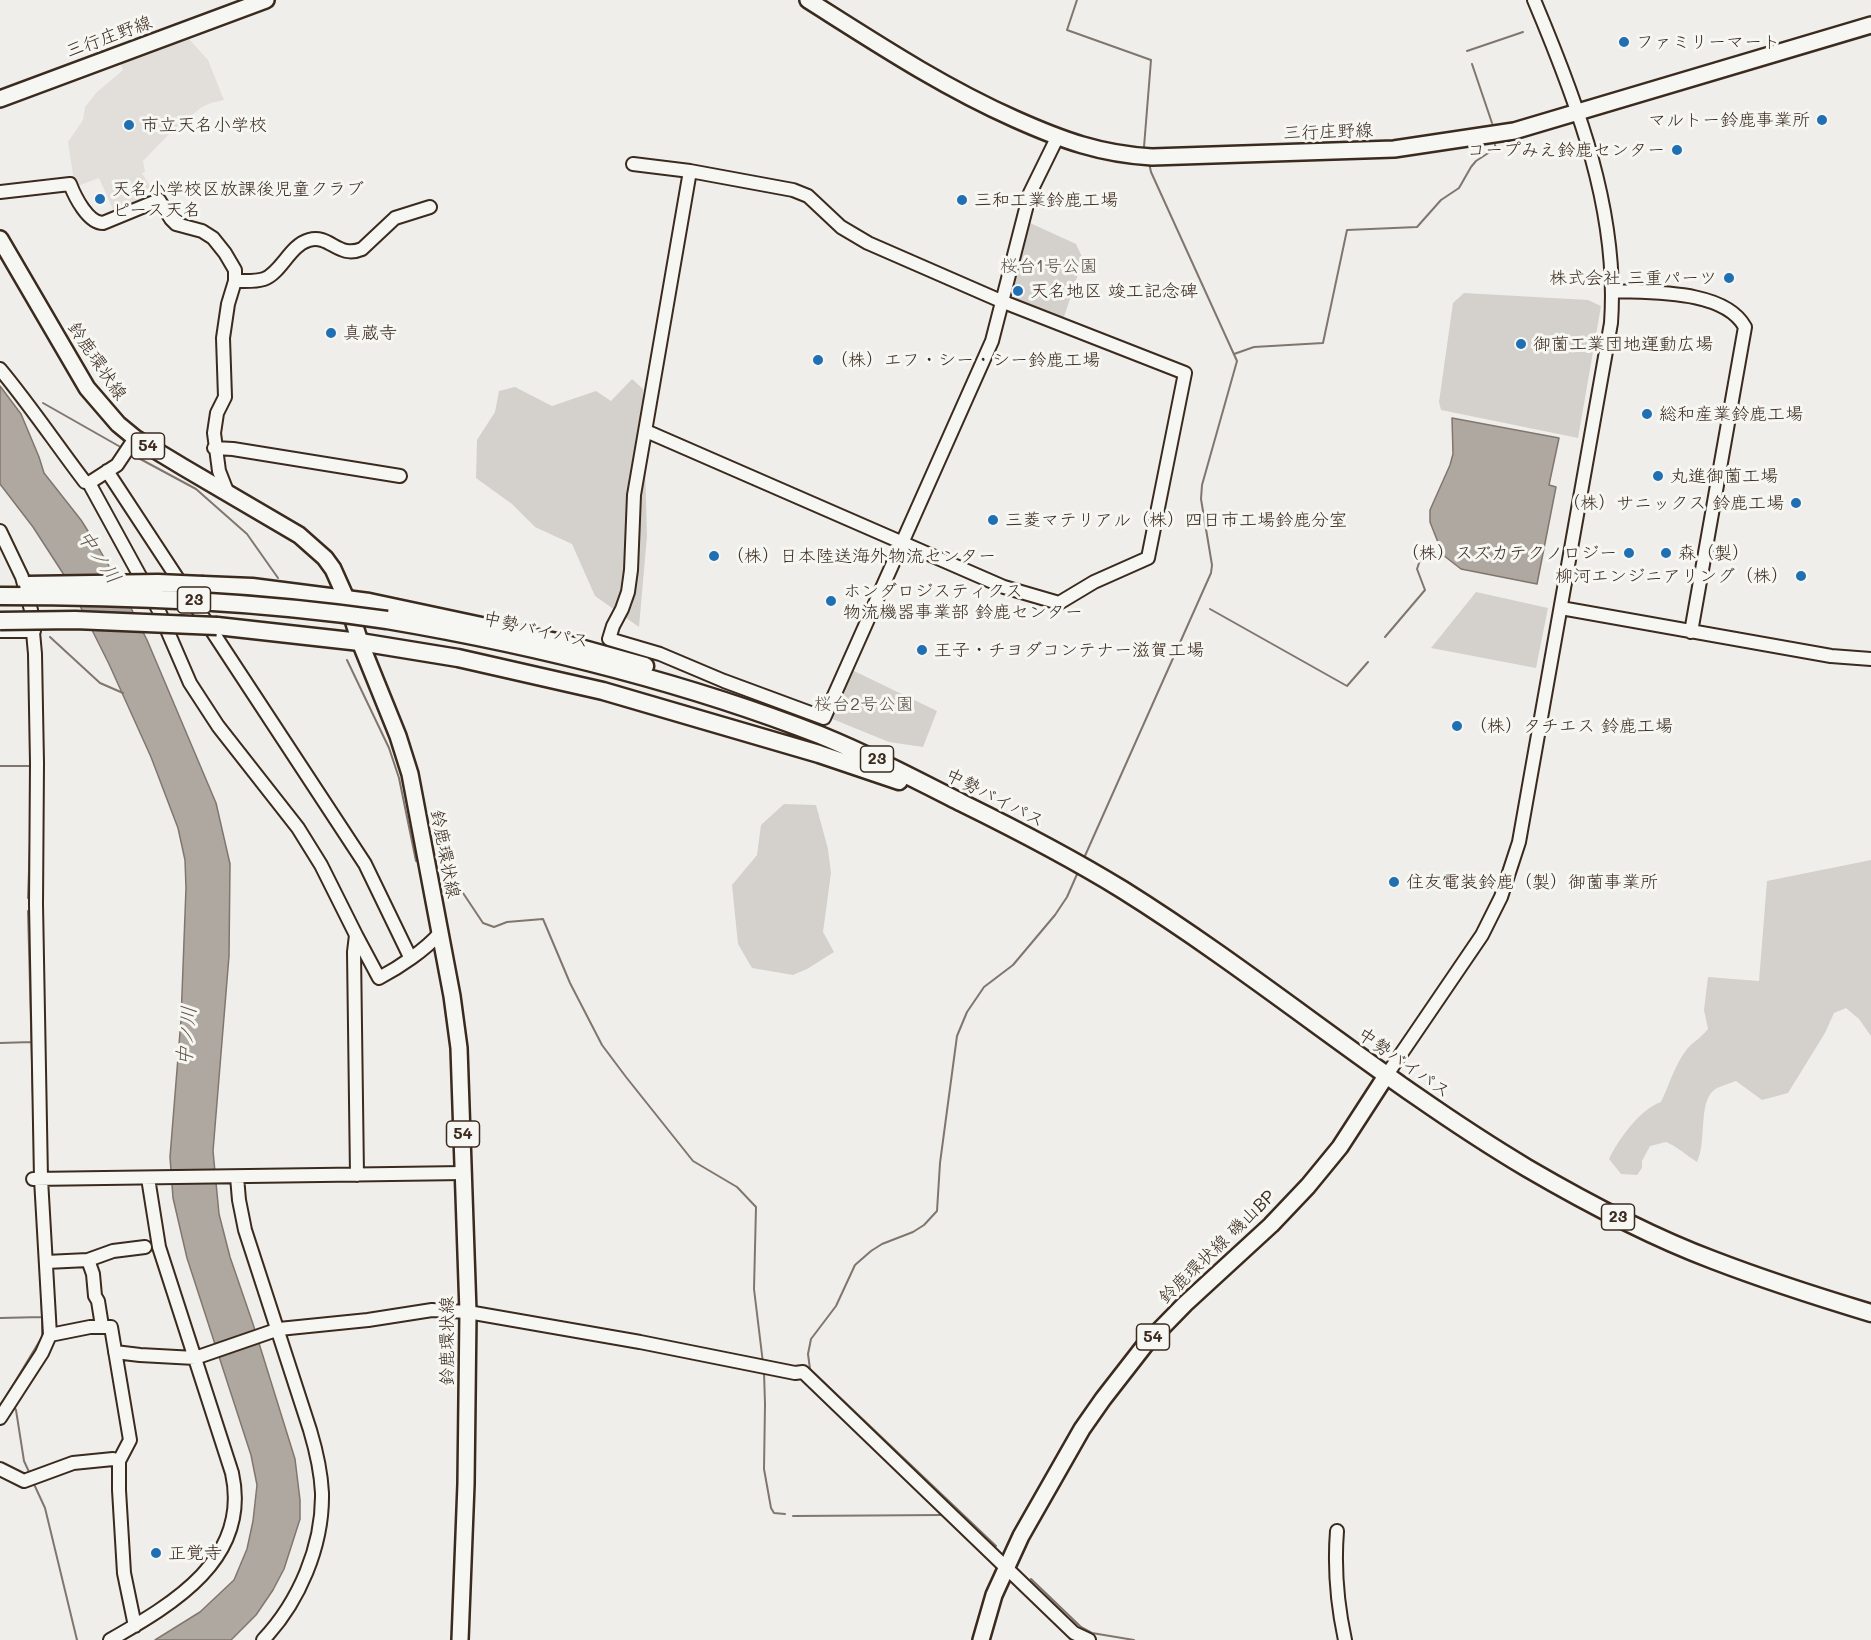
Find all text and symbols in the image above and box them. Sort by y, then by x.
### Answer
street label: 三行庄野線 [63,11,155,63]
place label: ファミリーマート [1636,31,1780,53]
marker: ファミリーマート [1617,35,1631,49]
place label: マルトー鈴鹿事業所 [1648,109,1810,131]
marker: マルトー鈴鹿事業所 [1815,113,1829,127]
place label: 市立天名小学校 [141,114,267,136]
marker: 市立天名小学校 [122,118,136,132]
street label: 三行庄野線 [1283,120,1373,144]
place label: コープみえ鈴鹿センター [1467,139,1665,161]
marker: コープみえ鈴鹿センター [1670,143,1684,157]
place label: 天名小学校区放課後児童クラブ ピース天名 [112,178,364,220]
place label: 三和工業鈴鹿工場 [974,189,1118,211]
marker: 天名小学校区放課後児童クラブ ピース天名 [93,192,107,206]
marker: 三和工業鈴鹿工場 [955,193,969,207]
park label: 桜台1号公園 [1000,255,1098,277]
place label: 株式会社 三重パーツ [1549,267,1717,289]
marker: 株式会社 三重パーツ [1722,271,1736,285]
place label: 天名地区 竣工記念碑 [1030,280,1198,302]
marker: 天名地区 竣工記念碑 [1011,284,1025,298]
street label: 鈴鹿環状線 [63,318,131,404]
place label: 真蔵寺 [343,322,397,344]
marker: 真蔵寺 [324,326,338,340]
place label: 御薗工業団地運動広場 [1533,333,1713,355]
marker: 御薗工業団地運動広場 [1514,337,1528,351]
place label: （株）エフ・シー・シー鈴鹿工場 [830,349,1100,371]
marker: （株）エフ・シー・シー鈴鹿工場 [811,353,825,367]
place label: 総和産業鈴鹿工場 [1659,403,1803,425]
marker: 総和産業鈴鹿工場 [1640,407,1654,421]
road number: 54 [132,433,164,459]
place label: 丸進御薗工場 [1670,465,1778,487]
marker: 丸進御薗工場 [1651,469,1665,483]
place label: （株）サニックス 鈴鹿工場 [1562,492,1784,514]
marker: （株）サニックス 鈴鹿工場 [1789,496,1803,510]
place label: 三菱マテリアル（株）四日市工場鈴鹿分室 [1005,509,1347,531]
marker: 三菱マテリアル（株）四日市工場鈴鹿分室 [986,513,1000,527]
water label: 中ノ川 [72,525,126,589]
place label: （株）スズカテクノロジー [1401,542,1617,564]
place label: 森（製） [1678,542,1750,564]
place label: （株）日本陸送海外物流センター [726,545,996,567]
marker: （株）スズカテクノロジー [1622,546,1636,560]
marker: 森（製） [1659,546,1673,560]
marker: （株）日本陸送海外物流センター [707,549,721,563]
place label: 柳河エンジニアリング（株） [1555,565,1789,587]
marker: 柳河エンジニアリング（株） [1794,569,1808,583]
place label: ホンダロジスティクス 物流機器事業部 鈴鹿センター [843,580,1083,622]
road number: 23 [178,587,210,613]
marker: ホンダロジスティクス 物流機器事業部 鈴鹿センター [824,594,838,608]
street label: 中勢バイパス [481,607,591,653]
place label: 王子・チヨダコンテナー滋賀工場 [934,639,1204,661]
marker: 王子・チヨダコンテナー滋賀工場 [915,643,929,657]
park label: 桜台2号公園 [814,693,914,715]
place label: （株）タチエス 鈴鹿工場 [1469,715,1673,737]
marker: （株）タチエス 鈴鹿工場 [1450,719,1464,733]
road number: 23 [860,746,894,772]
street label: 中勢バイパス [942,764,1048,832]
street label: 鈴鹿環状線 [426,808,464,900]
place label: 住友電装鈴鹿（製）御薗事業所 [1406,871,1658,893]
marker: 住友電装鈴鹿（製）御薗事業所 [1387,875,1401,889]
water label: 中ノ川 [172,1005,202,1067]
street label: 中勢バイパス [1354,1023,1454,1103]
road number: 54 [446,1121,480,1147]
street label: 鈴鹿環状線 磯山BP [1154,1186,1280,1308]
road number: 23 [1602,1204,1634,1230]
street label: 鈴鹿環状線 [436,1296,458,1386]
road number: 54 [1136,1324,1170,1350]
place label: 正覚寺 [168,1542,222,1564]
marker: 正覚寺 [149,1546,163,1560]

